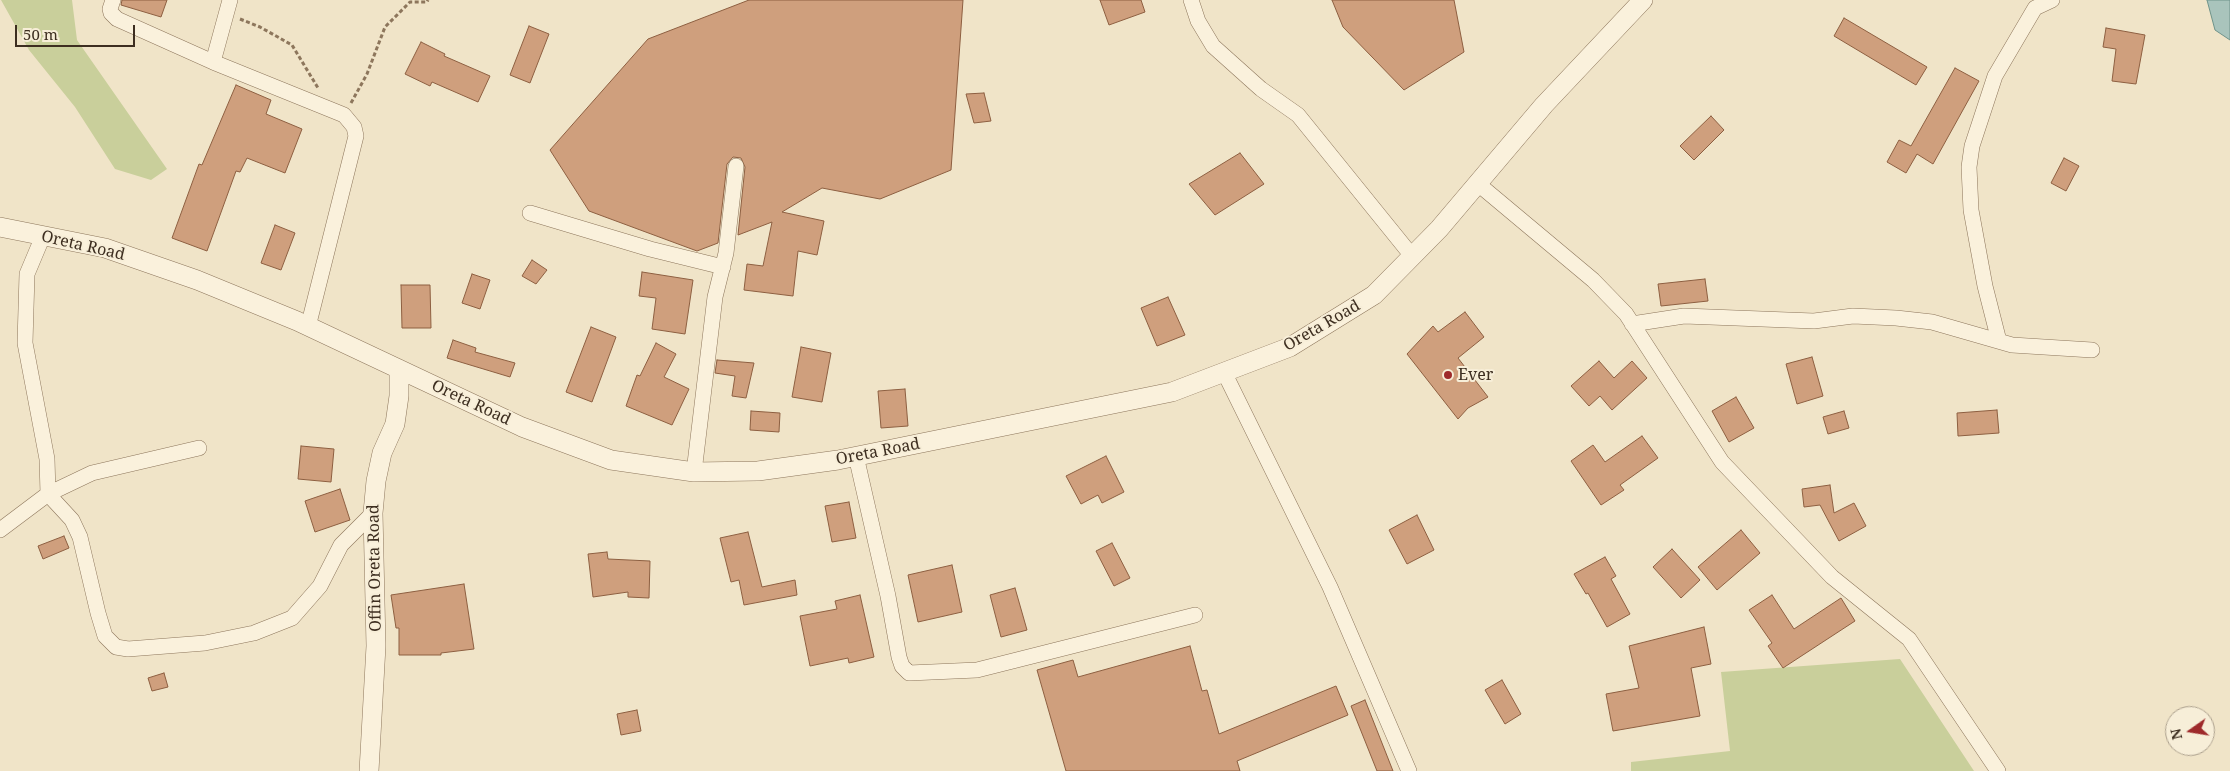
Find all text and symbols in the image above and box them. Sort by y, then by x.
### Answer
scale bar [18,15,138,47]
text: 50 m [23,24,58,44]
street label: Oreta Road [39,227,127,265]
street label: Oreta Road [1280,296,1364,356]
place label: Ever [1458,365,1493,385]
marker: Ever [1442,369,1454,381]
street label: Oreta Road [428,376,514,430]
street label: Oreta Road [834,434,922,470]
street label: Offin Oreta Road [364,504,386,632]
north arrow [2165,706,2215,756]
text: N [2165,727,2186,742]

